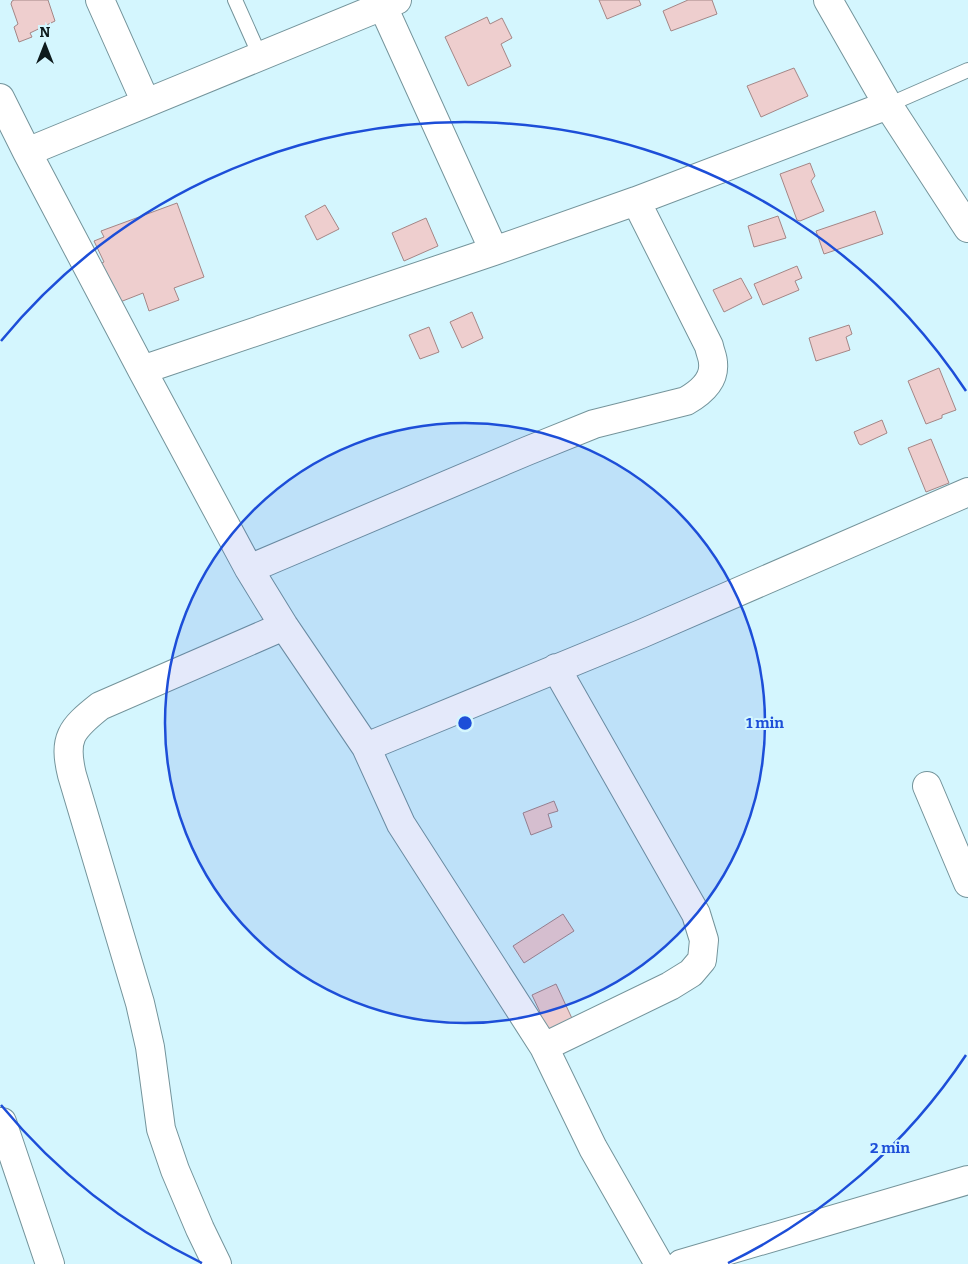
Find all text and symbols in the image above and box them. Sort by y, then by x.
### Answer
north arrow [20,20,70,70]
text: N [40,24,51,41]
centre of rings [456,714,474,732]
text: 1 min [746,714,784,732]
text: 2 min [870,1139,910,1157]

